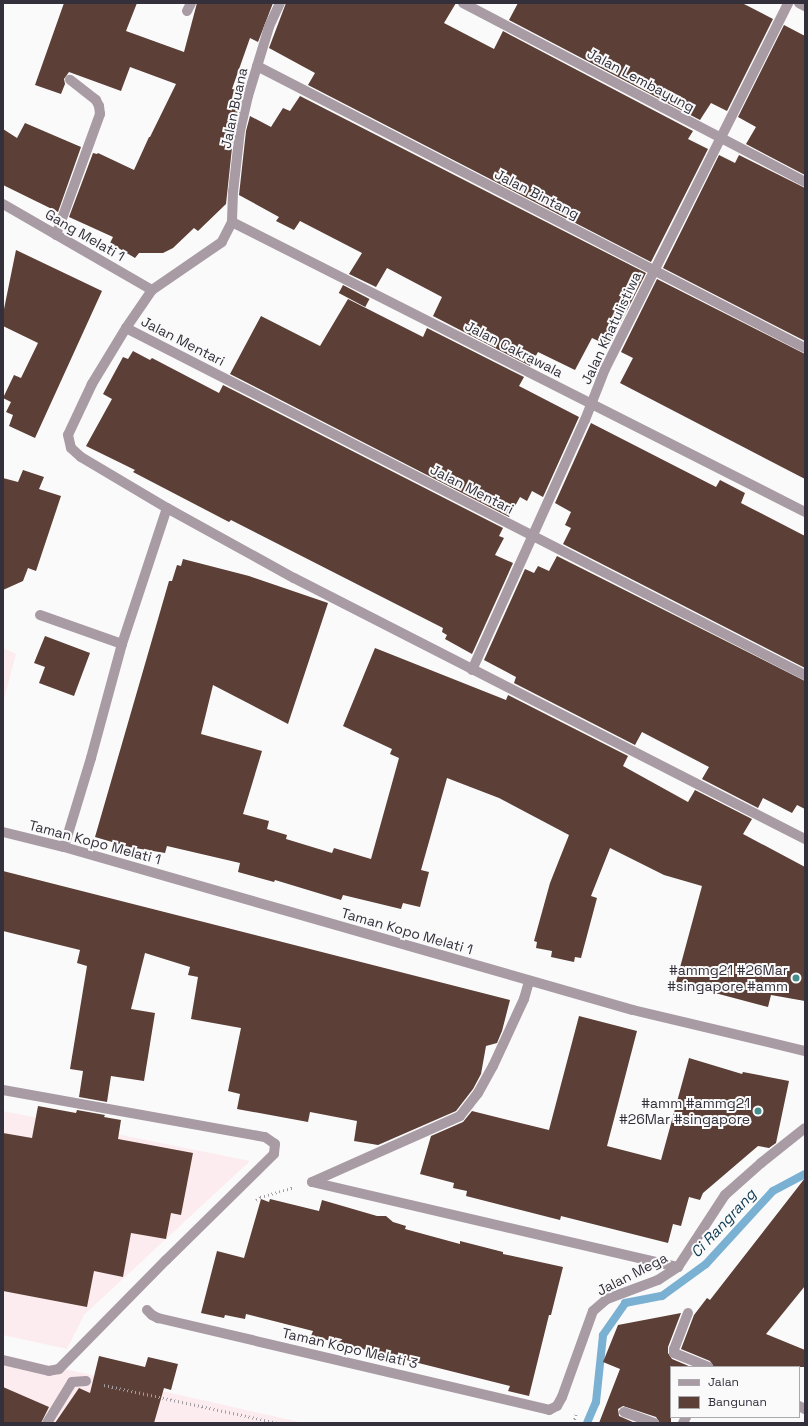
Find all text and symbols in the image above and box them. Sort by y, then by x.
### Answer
street label: Jalan Lembayung [584,45,698,115]
street label: Jalan Buana [217,66,251,150]
street label: Jalan Bintang [492,165,582,223]
street label: Gang Melati 1 [42,205,128,265]
street label: Jalan Khatulistiwa [578,269,644,387]
street label: Jalan Mentari [138,313,228,369]
street label: Jalan Cakrawala [462,317,566,381]
street label: Jalan Mentari [427,461,517,517]
street label: Taman Kopo Melati 1 [27,816,163,868]
street label: Taman Kopo Melati 1 [339,904,475,958]
place label: #ammg21 #26Mar #singapore #amm [667,962,788,994]
marker: #ammg21 #26Mar #singapore #amm [791,973,801,983]
place label: #amm #ammg21 #26Mar #singapore [619,1095,750,1128]
marker: #amm #ammg21 #26Mar #singapore [753,1106,763,1116]
water label: Ci Rangrang [687,1185,759,1261]
street label: Jalan Mega [594,1249,670,1299]
street label: Taman Kopo Melati 3 [280,1324,420,1372]
legend [670,1366,800,1418]
text: Jalan [708,1374,739,1390]
text: Bangunan [708,1394,767,1410]

